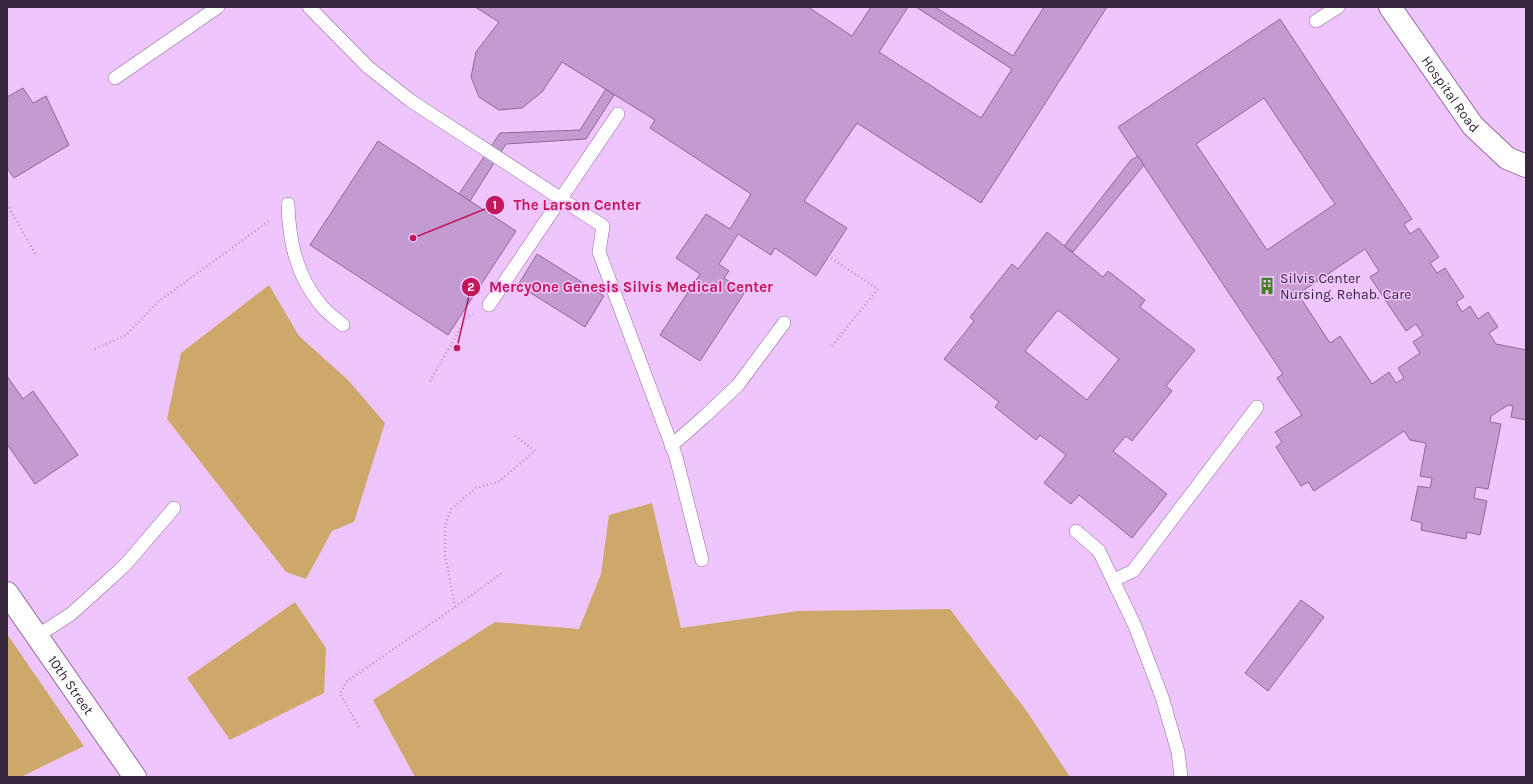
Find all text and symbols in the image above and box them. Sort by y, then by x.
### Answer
street label: Hospital Road [1418,52,1483,136]
callout: The Larson Center [485,191,648,218]
text: The Larson Center [513,196,641,214]
text: 1 [493,198,497,212]
place label: Silvis Center Nursing. Rehab. Care [1280,270,1411,303]
callout: MercyOne Genesis Silvis Medical Center [461,273,781,300]
building icon: Silvis Center Nursing. Rehab. Care [1257,276,1277,296]
text: MercyOne Genesis Silvis Medical Center [489,278,773,296]
text: 2 [467,280,475,294]
street label: 10th Street [44,652,97,718]

